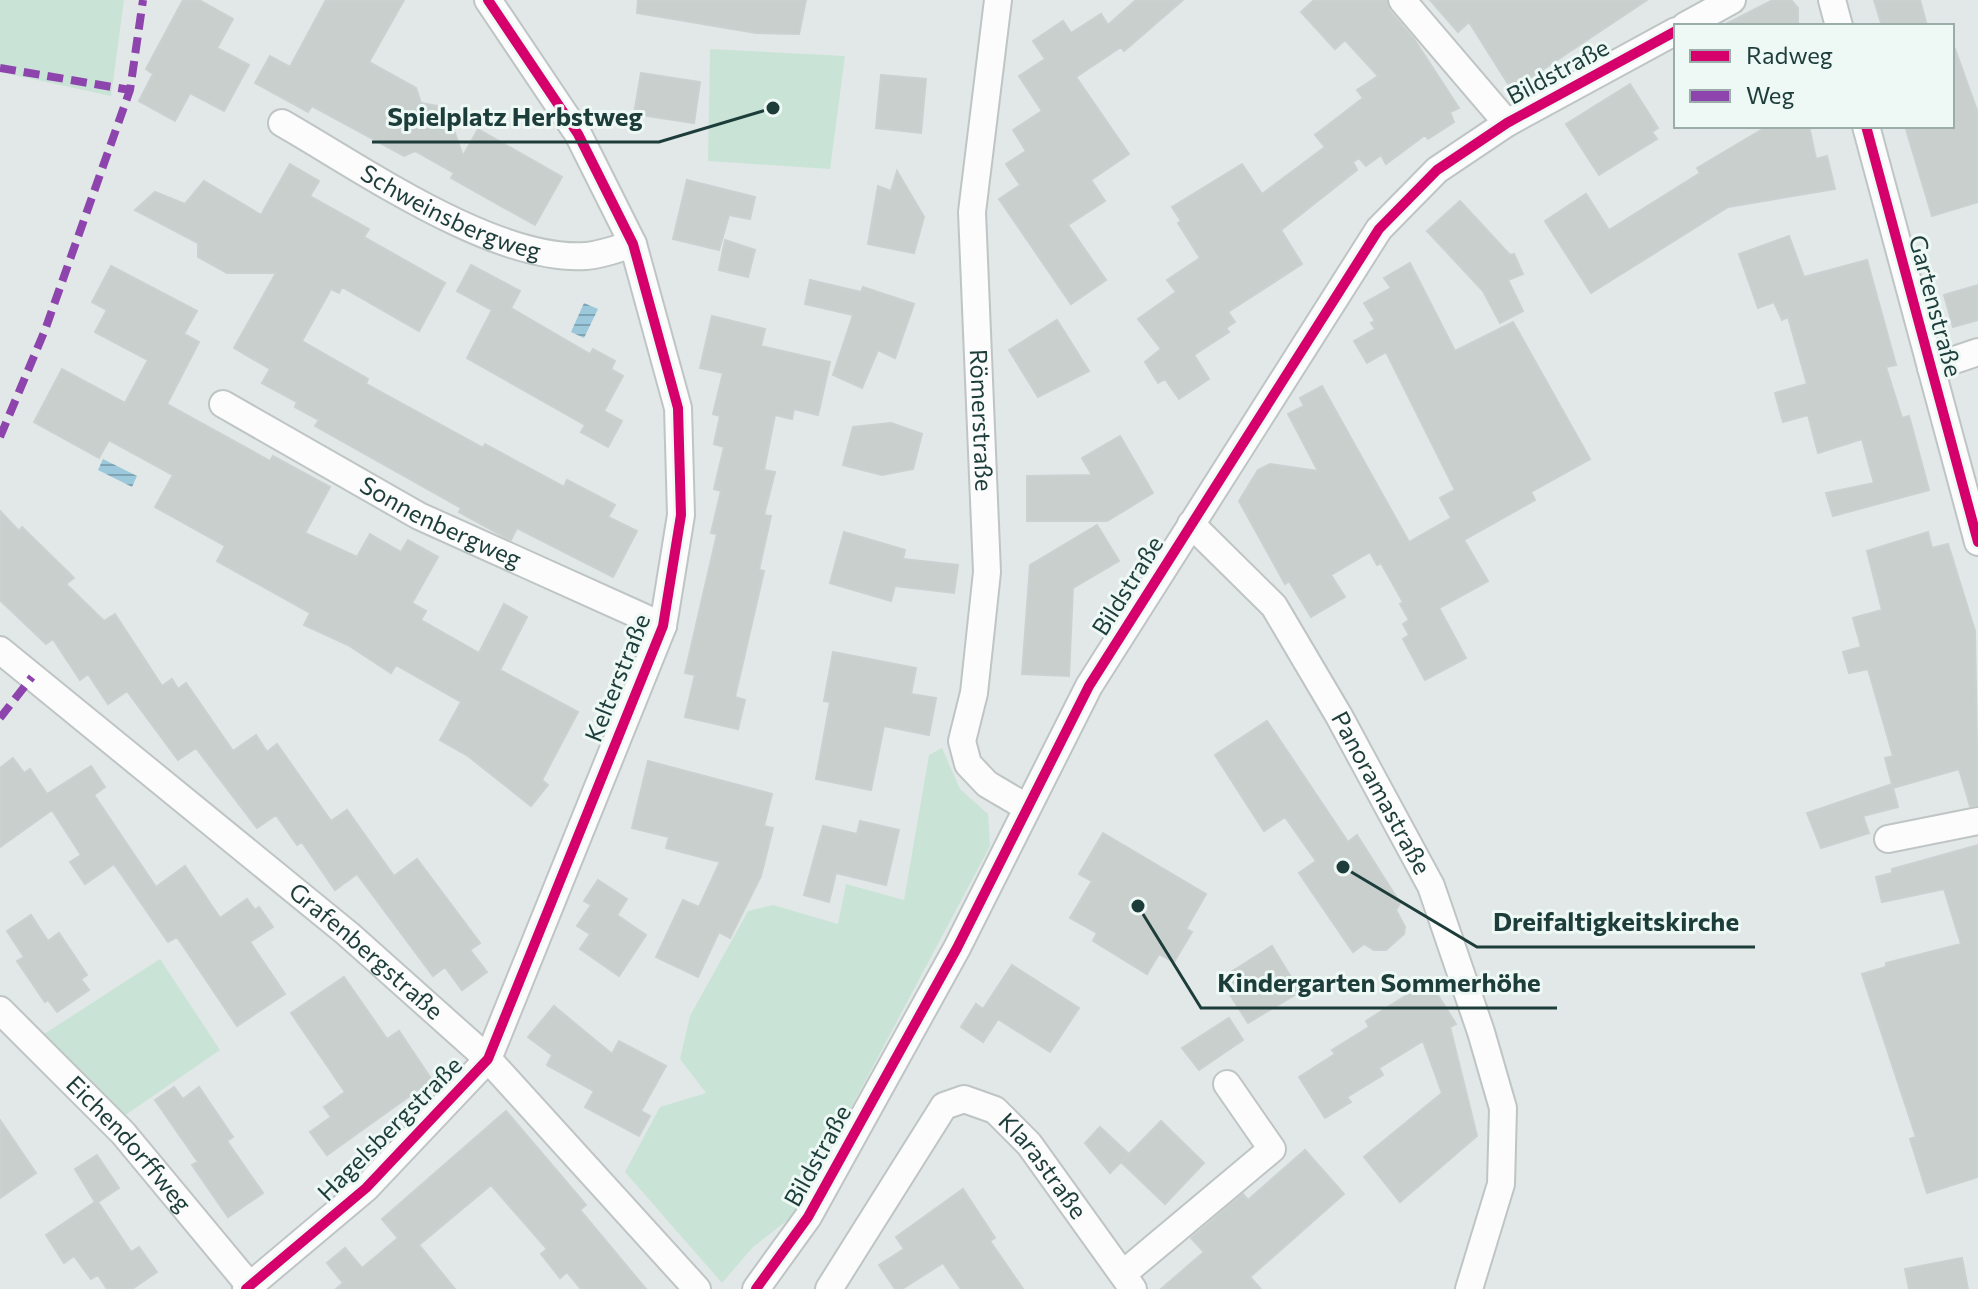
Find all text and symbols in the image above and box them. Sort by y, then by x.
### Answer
legend [1674,24,1954,128]
street label: Bildstraße [1501,32,1613,110]
text: Radweg [1746,40,1833,69]
text: Weg [1746,80,1794,109]
callout: Spielplatz Herbstweg [372,92,659,142]
text: Spielplatz Herbstweg [387,100,643,131]
street label: Schweinsbergweg [356,157,544,265]
street label: Gartenstraße [1904,232,1969,380]
street label: Römerstraße [965,348,1000,492]
street label: Sonnenbergweg [355,469,526,573]
street label: Bildstraße [1085,530,1169,640]
street label: Kelterstraße [578,609,655,746]
street label: Panoramastraße [1326,706,1438,879]
street label: Grafenbergstraße [284,876,450,1025]
callout: Dreifaltigkeitskirche [1477,897,1755,947]
text: Dreifaltigkeitskirche [1493,905,1739,936]
callout: Kindergarten Sommerhöhe [1201,958,1557,1008]
text: Kindergarten Sommerhöhe [1217,966,1541,997]
street label: Hagelsbergstraße [311,1050,467,1206]
street label: Eichendorffweg [61,1069,198,1217]
street label: Bildstraße [777,1100,856,1211]
street label: Klarastraße [993,1106,1094,1224]

